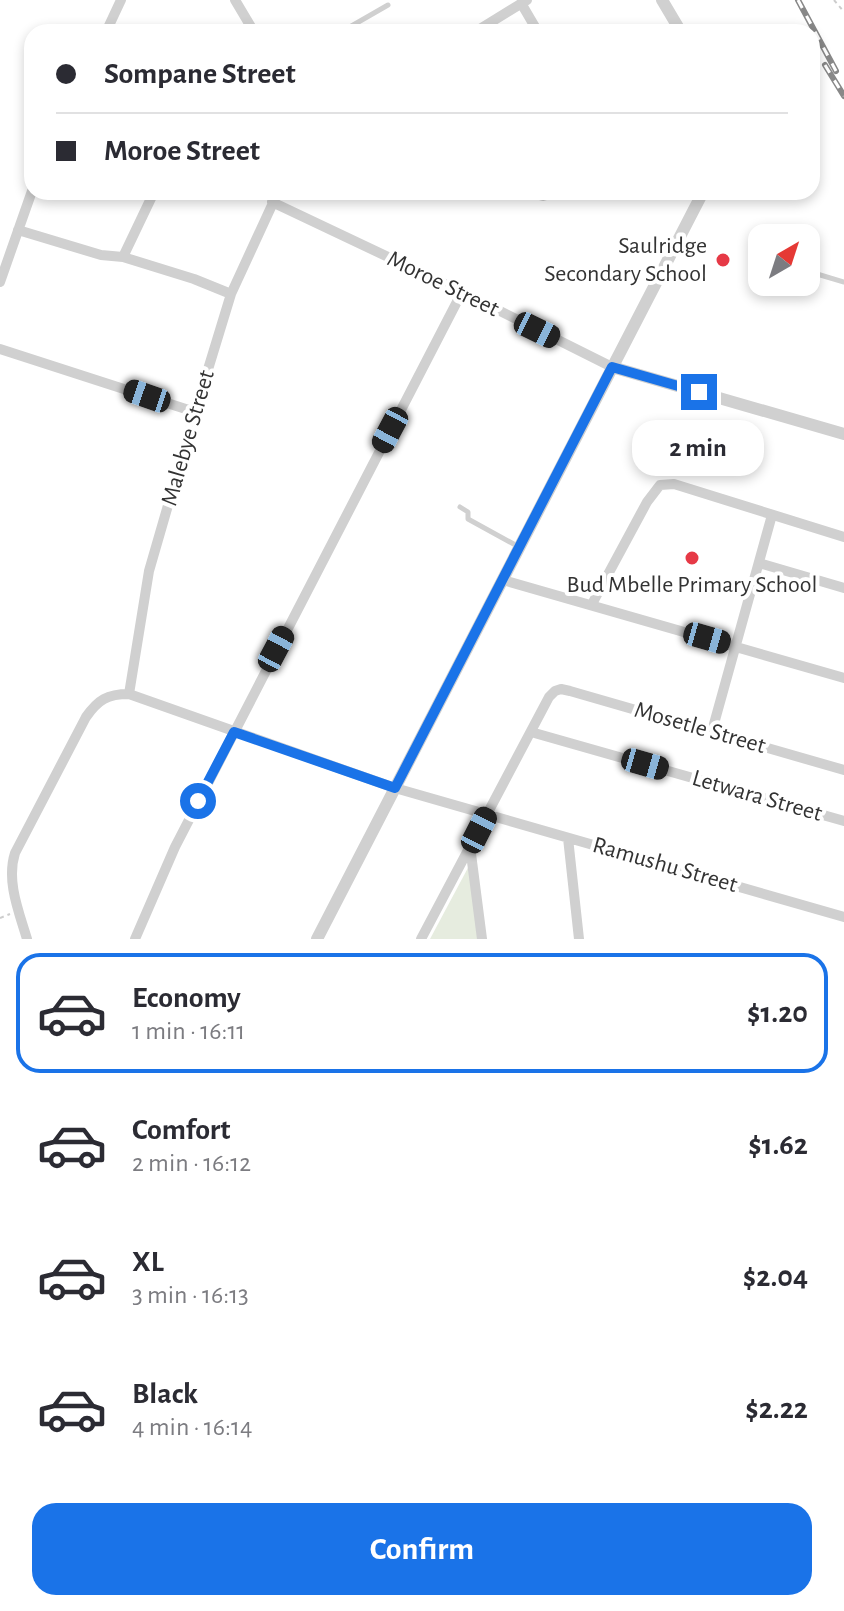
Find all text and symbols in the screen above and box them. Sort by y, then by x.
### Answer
text: Sompane Street [104,59,296,89]
text: Moroe Street [104,136,260,166]
north arrow [748,224,820,296]
map controls [748,224,820,296]
place label: Saulridge Secondary School [544,234,707,286]
street label: Moroe Street [383,247,503,321]
marker: Saulridge Secondary School [714,251,732,269]
car [510,309,564,351]
street label: Malebye Street [157,367,219,509]
route end [681,374,717,410]
car [120,377,174,415]
car [368,403,412,457]
callout: 2 min [633,420,765,476]
text: 2 min [669,435,727,461]
marker: Bud Mbelle Primary School [683,549,701,567]
place label: Bud Mbelle Primary School [567,573,817,597]
car [681,620,733,656]
car [254,622,298,676]
street label: Mosetle Street [632,698,769,758]
car [619,746,671,782]
street label: Letwara Street [689,766,825,826]
route start [180,783,216,819]
car [457,803,501,857]
street label: Ramushu Street [590,833,740,897]
icon: car [36,977,108,1049]
text: Economy [132,983,241,1013]
text: $1.20 [747,998,808,1028]
text: 1 min · 16:11 [132,1018,245,1044]
icon: car [36,1109,108,1181]
text: Comfort [132,1115,231,1145]
text: $1.62 [748,1130,808,1160]
text: 2 min · 16:12 [132,1150,251,1176]
icon: car [36,1241,108,1313]
text: XL [132,1247,164,1277]
text: $2.04 [743,1262,808,1292]
text: 3 min · 16:13 [132,1282,249,1308]
icon: car [36,1373,108,1445]
text: Black [132,1379,198,1409]
text: $2.22 [745,1394,808,1424]
text: 4 min · 16:14 [132,1414,252,1440]
button: Confirm [32,1503,812,1595]

